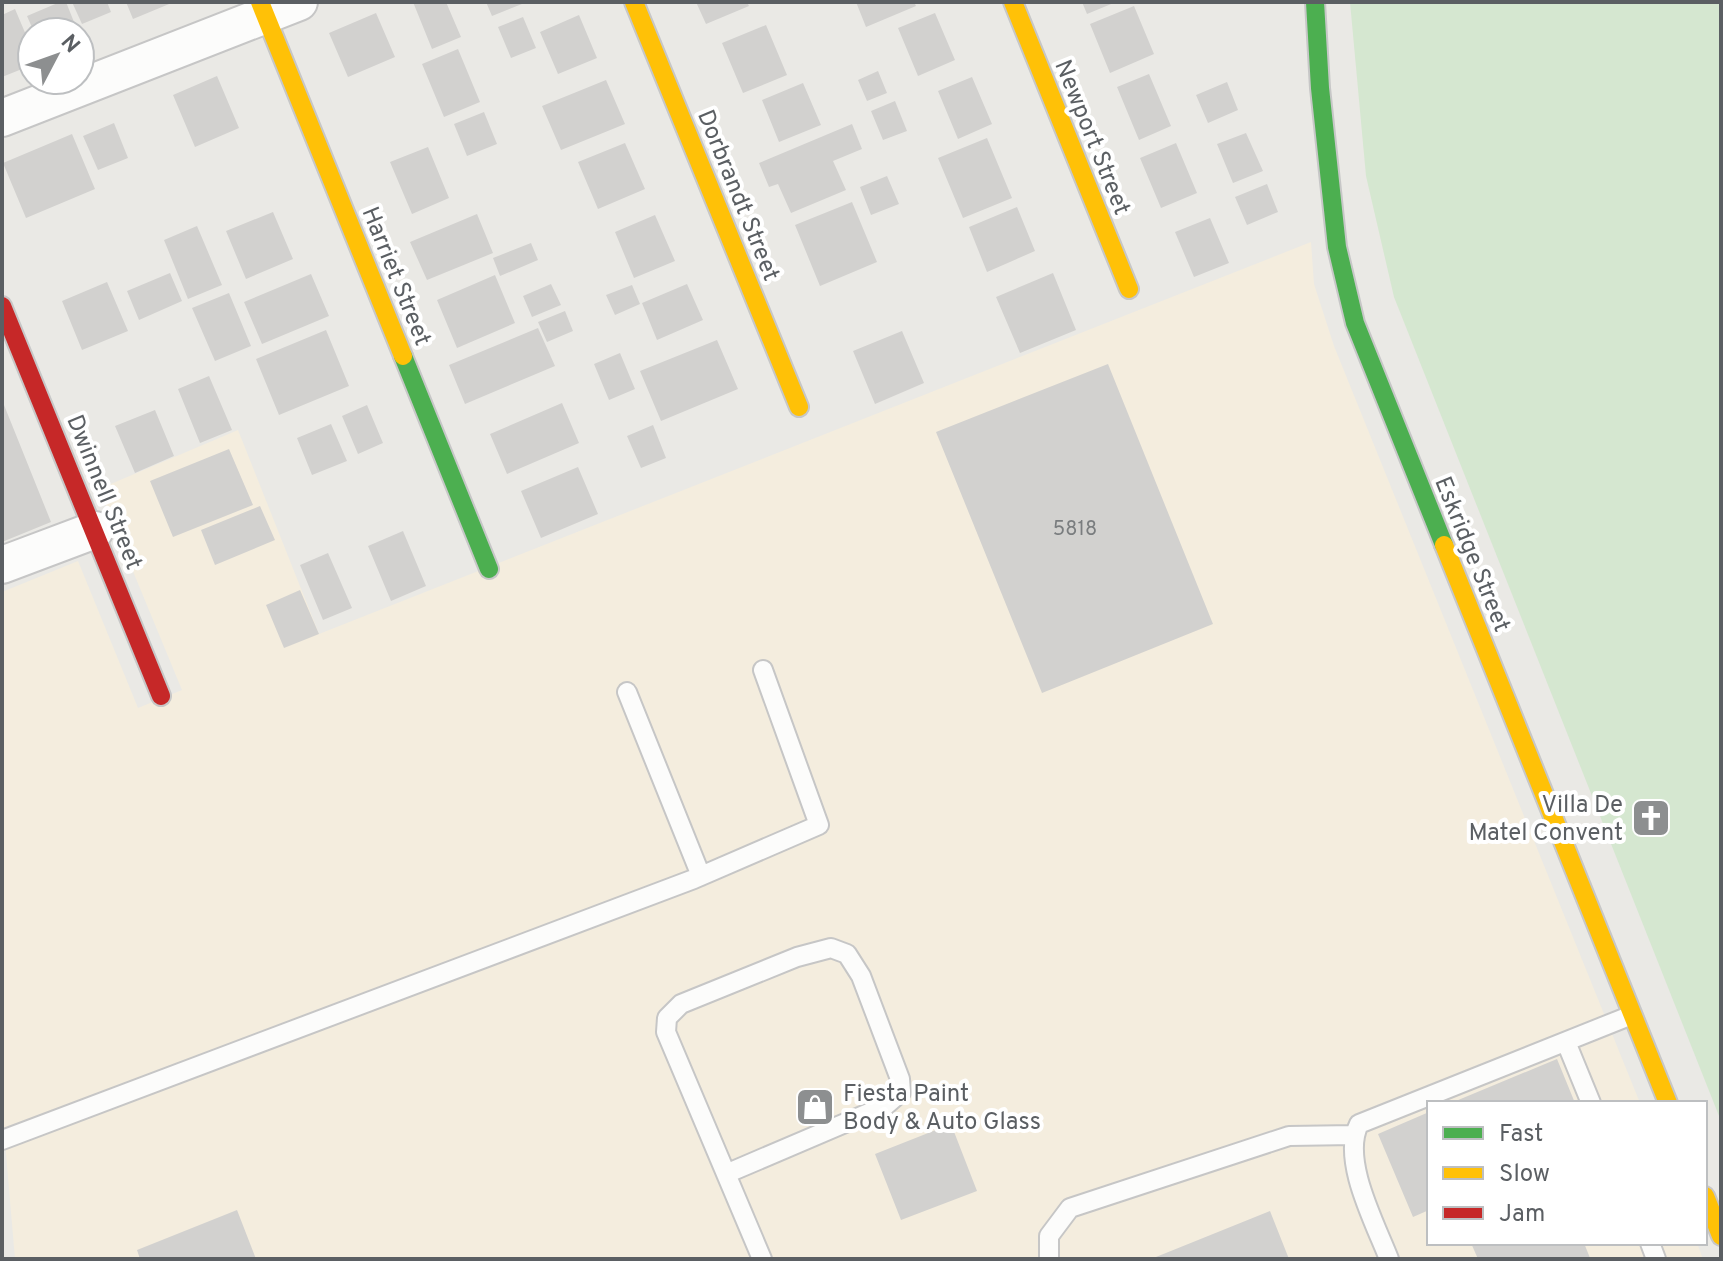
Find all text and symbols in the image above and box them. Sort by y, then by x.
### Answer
north arrow [16,16,96,96]
text: N [54,30,85,59]
street label: Newport Street [1046,56,1136,220]
street label: Dorbrandt Street [689,106,785,286]
street label: Harriet Street [354,203,437,351]
street label: Dwinnell Street [58,411,148,575]
street label: Eskridge Street [1426,473,1516,637]
house number: 5818 [1053,517,1097,543]
place label: Villa De Matel Convent [1469,791,1623,849]
church icon: Villa De Matel Convent [1630,797,1672,839]
place label: Fiesta Paint Body & Auto Glass [843,1080,1041,1138]
shop icon: Fiesta Paint Body & Auto Glass [794,1086,836,1128]
legend [1427,1101,1707,1245]
text: Fast [1499,1120,1543,1150]
text: Slow [1499,1160,1550,1190]
text: Jam [1499,1200,1545,1230]

